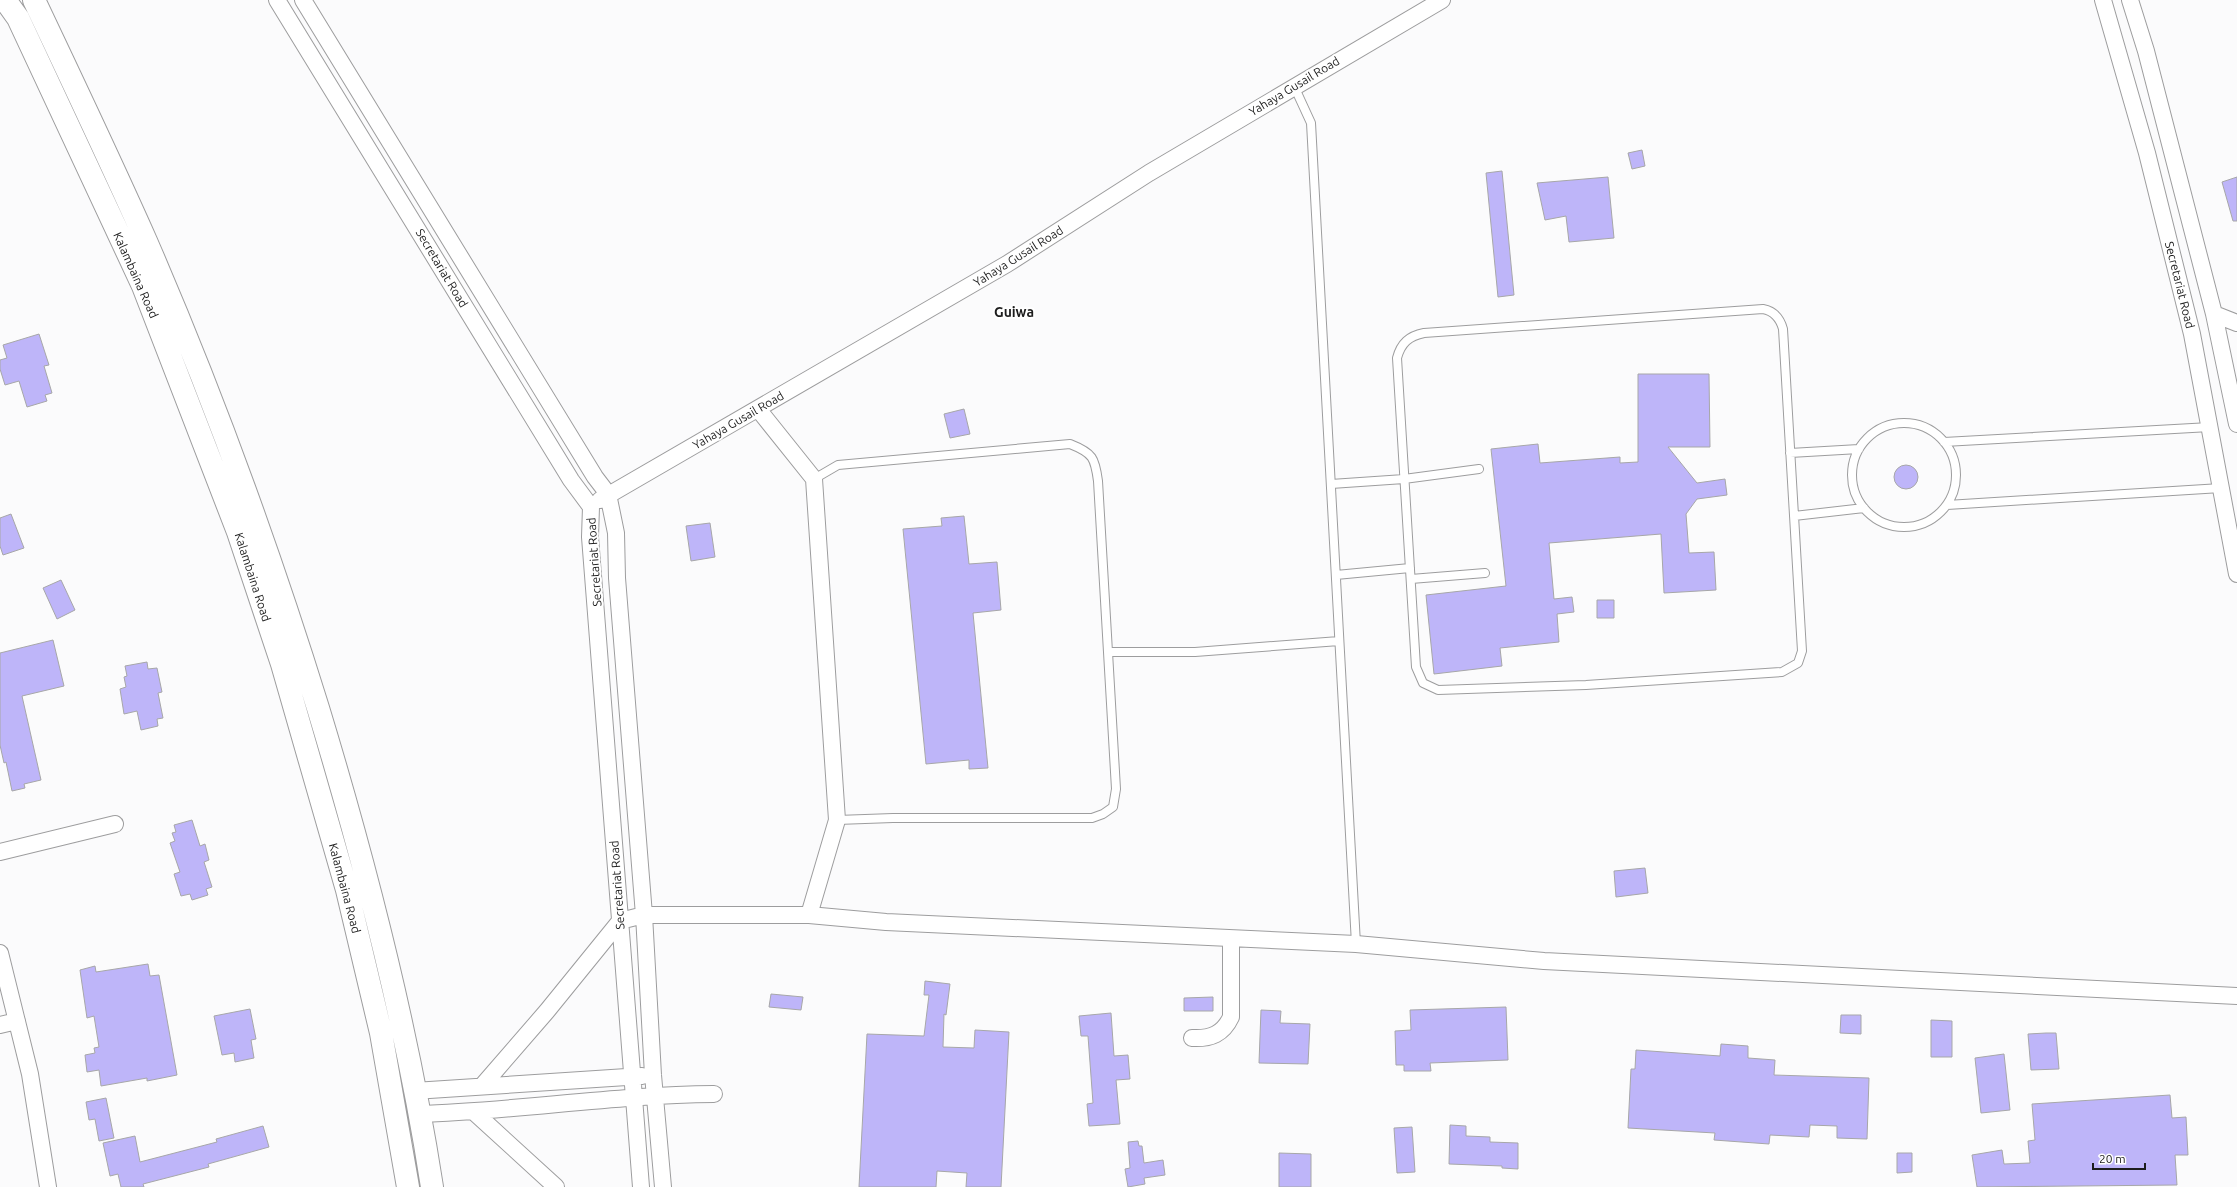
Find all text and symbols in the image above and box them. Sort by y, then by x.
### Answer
street label: Yahaya Gusail Road [1246,54,1342,118]
street label: Yahaya Gusail Road [971,223,1065,289]
street label: Secretariat Road [413,226,471,310]
street label: Kalambaina Road [111,230,161,320]
street label: Secretariat Road [2163,240,2197,330]
district label: Guiwa [994,304,1034,320]
street label: Yahaya Gusail Road [690,389,786,451]
street label: Secretariat Road [584,517,604,607]
street label: Kalambaina Road [232,531,274,623]
street label: Secretariat Road [607,840,627,930]
street label: Kalambaina Road [327,842,363,934]
scale bar [2093,1145,2145,1171]
text: 20 m [2099,1152,2126,1165]

